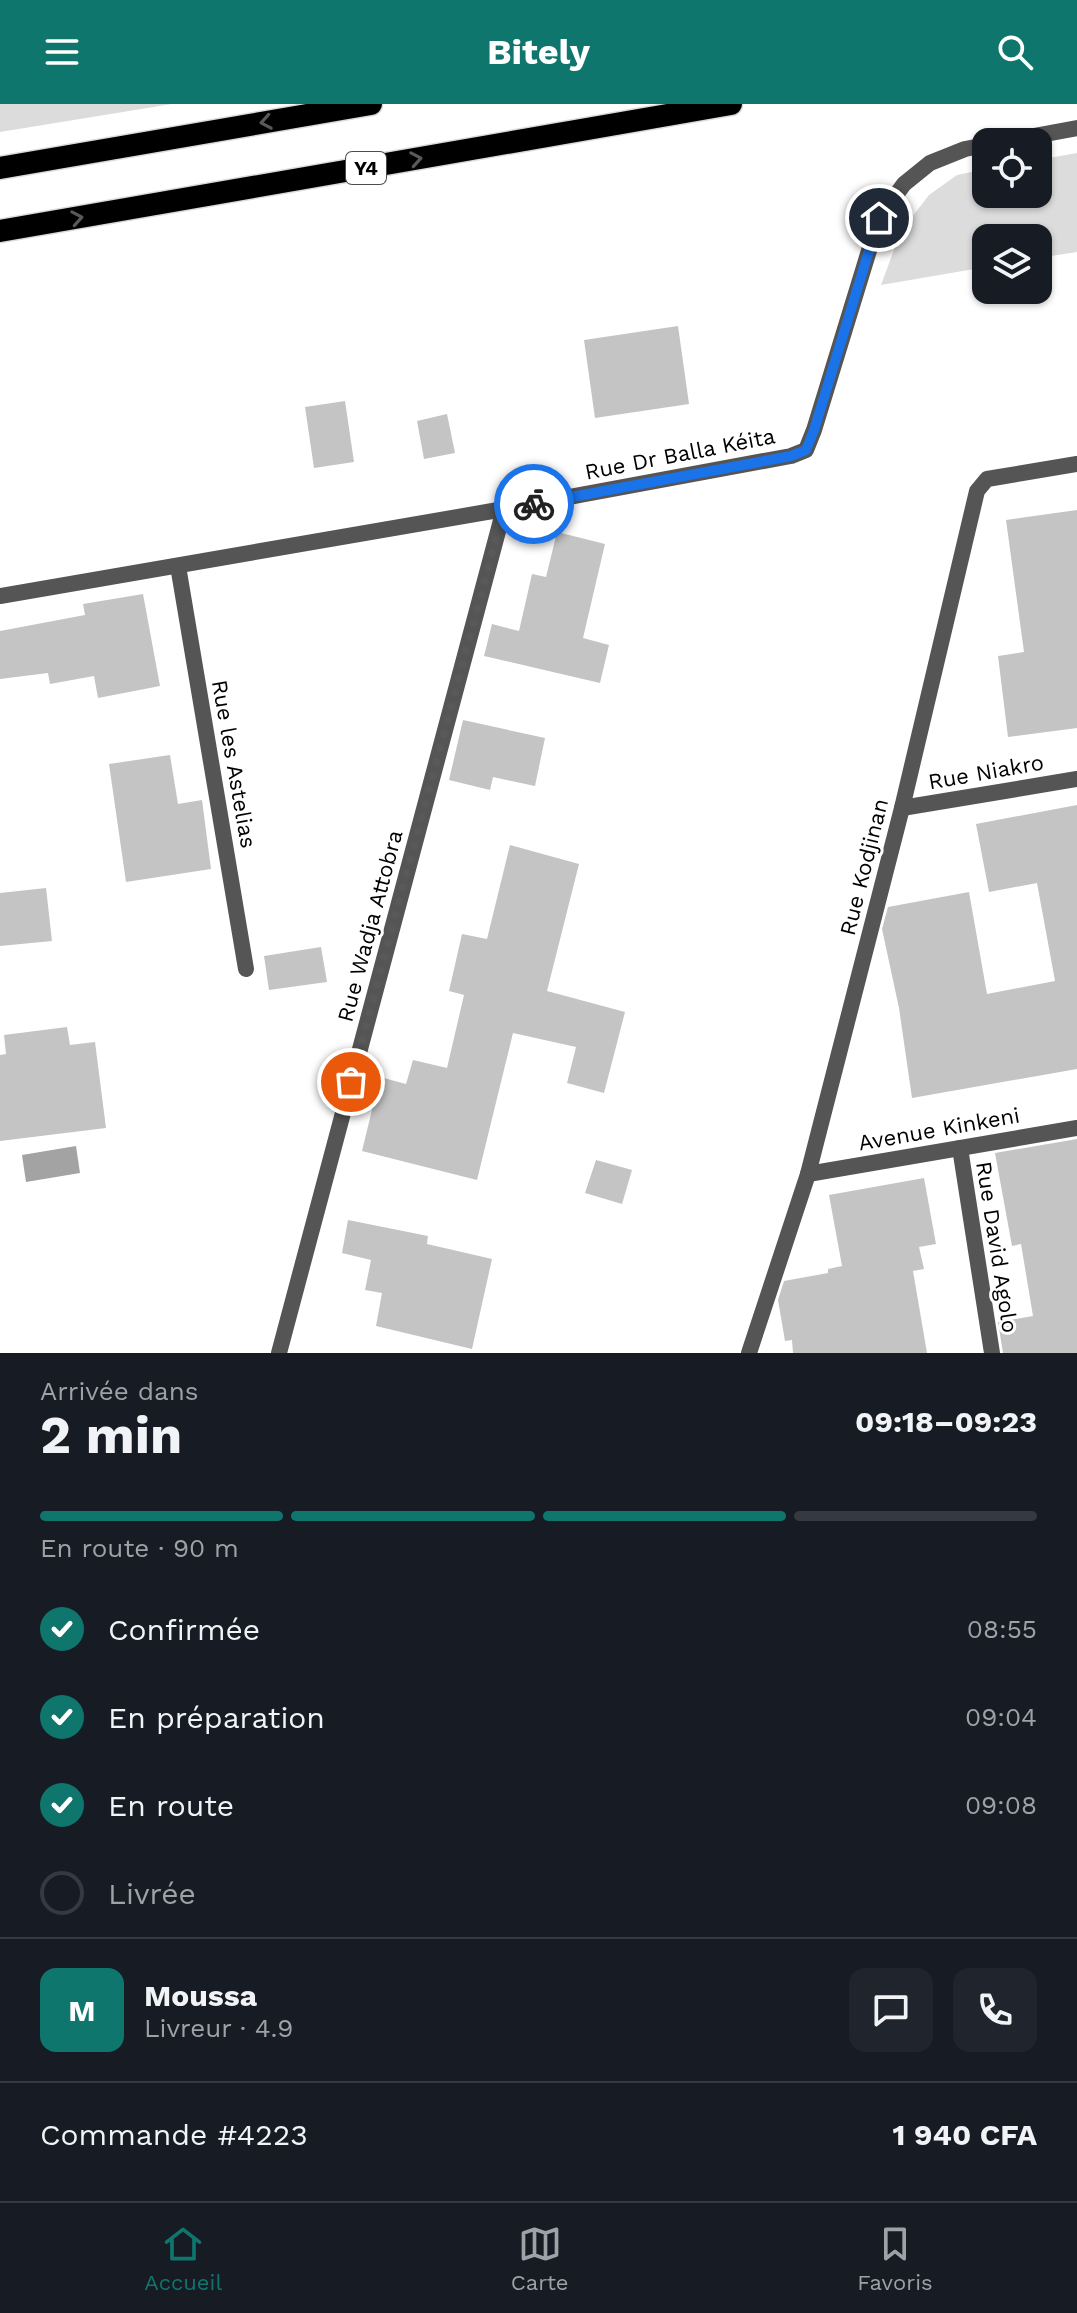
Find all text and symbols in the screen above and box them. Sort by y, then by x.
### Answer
icon: menu [40,30,84,74]
icon: search [993,30,1037,74]
text: Bitely [487,31,590,73]
one-way arrow [259,113,273,130]
map controls [972,128,1052,304]
button: locate [972,128,1052,208]
one-way arrow [409,151,423,168]
road number: Y4 [346,152,386,184]
pin [845,184,913,252]
icon: home [857,196,901,240]
one-way arrow [70,210,84,227]
button: layers [972,224,1052,304]
street label: Rue Dr Balla Kéita [583,423,777,485]
courier [494,464,574,544]
icon: bike [512,482,556,526]
street label: Rue les Astelias [207,678,261,850]
street label: Rue Niakro [926,750,1046,794]
street label: Rue Kodjinan [835,796,893,938]
street label: Rue Wadja Attobra [332,827,408,1025]
pin [317,1048,385,1116]
icon: bag [329,1060,373,1104]
street label: Avenue Kinkeni [856,1102,1022,1156]
street label: Rue David Agolo [971,1160,1023,1334]
text: Arrivée dans [40,1376,199,1406]
text: 09:18–09:23 [855,1404,1037,1439]
text: 2 min [40,1405,182,1466]
text: En route · 90 m [40,1533,239,1563]
icon: check [40,1607,84,1651]
text: Confirmée [108,1612,260,1647]
text: 08:55 [967,1614,1037,1644]
icon: check [40,1695,84,1739]
text: En préparation [108,1700,325,1735]
text: 09:04 [965,1702,1037,1732]
icon: check [40,1783,84,1827]
text: En route [108,1788,234,1823]
text: 09:08 [965,1790,1037,1820]
text: Livrée [108,1876,196,1911]
button: chat [849,1968,933,2052]
button: phone [953,1968,1037,2052]
text: Moussa [144,1978,257,2013]
text: M [68,1993,96,2028]
text: Livreur · 4.9 [144,2013,293,2043]
text: Commande #4223 [40,2117,308,2152]
text: 1 940 CFA [893,2117,1037,2152]
tab: Accueil [144,2222,222,2295]
tab: Carte [511,2222,569,2295]
tab: Favoris [857,2222,933,2295]

